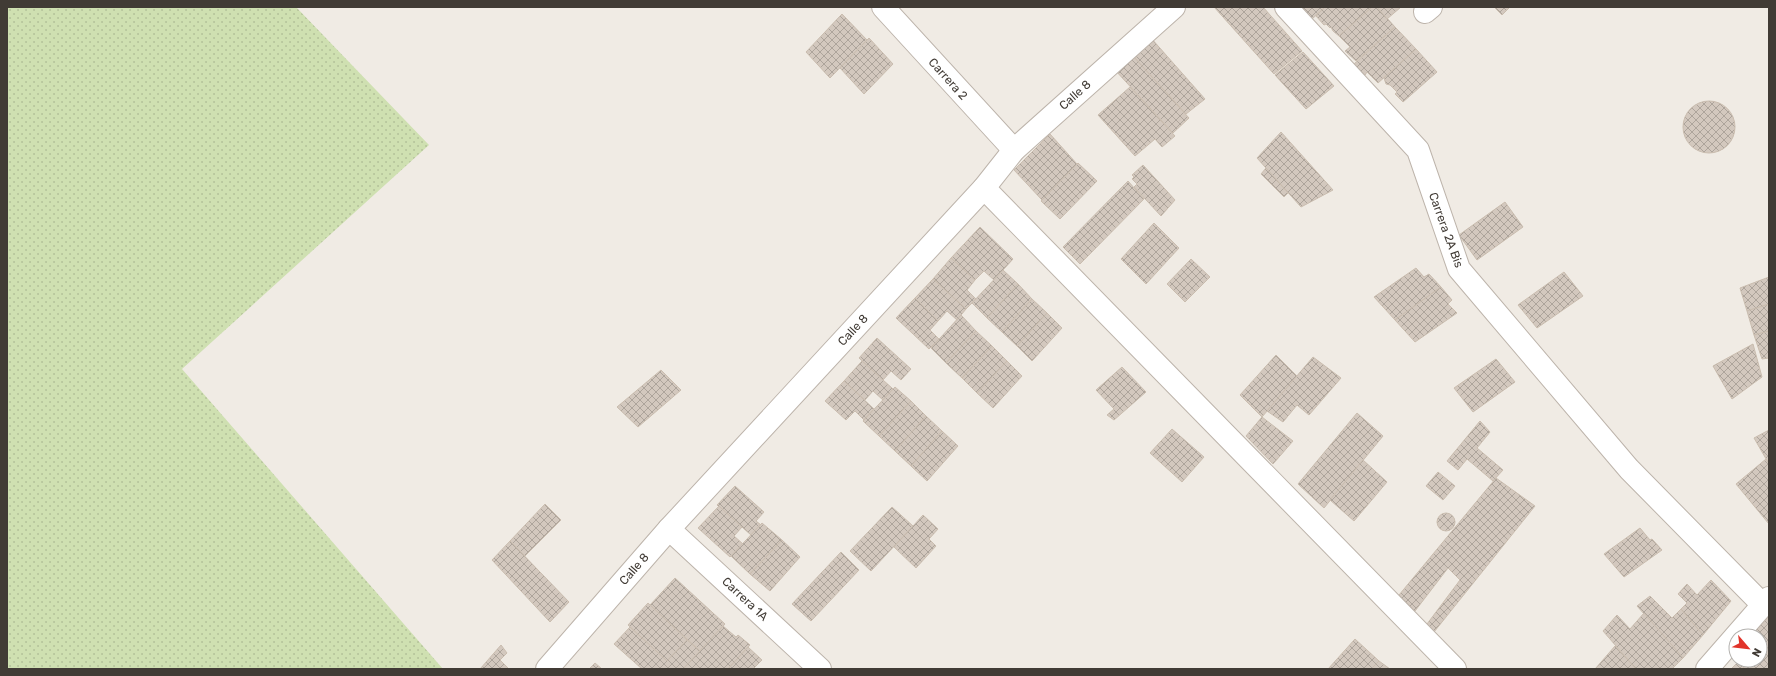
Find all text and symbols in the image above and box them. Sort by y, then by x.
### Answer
street label: Carrera 2 [926,55,970,103]
street label: Calle 8 [1056,77,1094,113]
street label: Carrera 2A Bis [1426,190,1466,270]
street label: Calle 8 [835,311,871,349]
street label: Calle 8 [616,550,652,588]
street label: Carrera 1A [719,574,771,624]
north arrow [1728,628,1768,668]
text: N [1749,646,1764,659]

